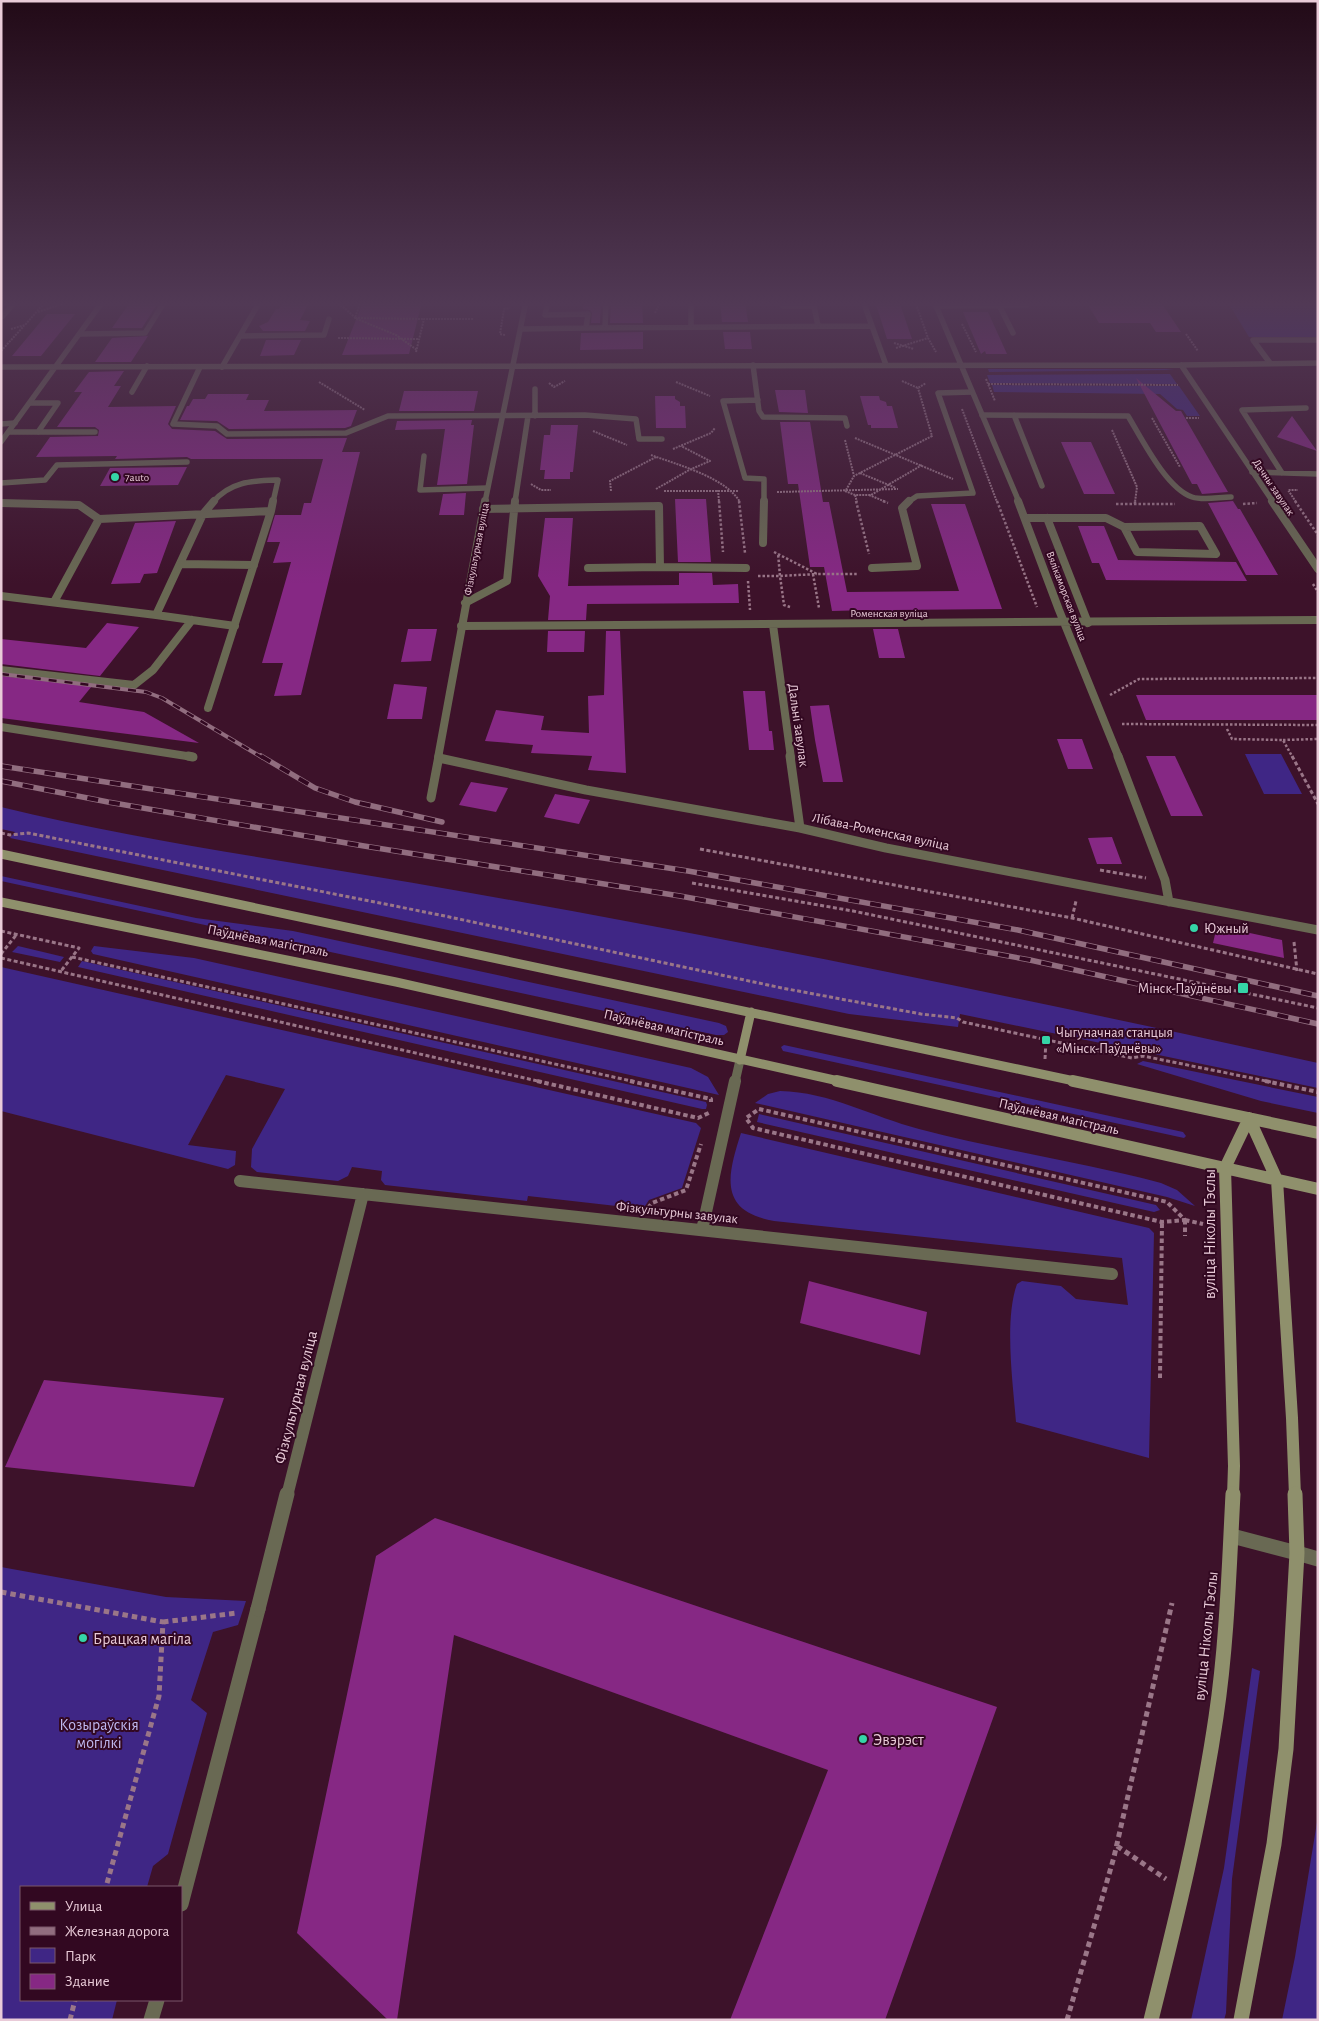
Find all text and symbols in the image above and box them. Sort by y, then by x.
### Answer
street label: Дачны завулак [1251,457,1296,517]
marker: 7auto [109,471,121,483]
place label: 7auto [125,472,149,483]
street label: Фізкультурная вуліца [462,502,491,596]
street label: Вялікаморская вуліца [1044,550,1089,643]
street label: Роменская вуліца [850,608,928,619]
street label: Дальні завулак [785,683,811,768]
street label: Лібава-Роменская вуліца [811,811,951,854]
street label: Паўднёвая магістраль [206,922,330,960]
marker: Южный [1188,922,1200,934]
place label: Южный [1204,922,1249,936]
marker: Мінск-Паўднёвы [1236,981,1250,995]
place label: Мінск-Паўднёвы [1138,982,1232,996]
street label: Паўднёвая магістраль [602,1007,725,1049]
place label: Чыгуначная станцыя «Мінск-Паўднёвы» [1056,1026,1173,1056]
marker: Чыгуначная станцыя «Мінск-Паўднёвы» [1040,1034,1052,1046]
street label: Паўднёвая магістраль [997,1096,1120,1138]
street label: вуліца Ніколы Тэслы [1202,1169,1219,1299]
street label: Фізкультурны завулак [615,1200,739,1226]
street label: Фізкультурная вуліца [272,1329,321,1466]
street label: вуліца Ніколы Тэслы [1191,1571,1222,1702]
place label: Брацкая магіла [93,1631,191,1647]
marker: Брацкая магіла [77,1632,89,1644]
park label: Козыраўскія могілкі [59,1717,139,1751]
place label: Эвэрэст [873,1732,924,1748]
marker: Эвэрэст [857,1733,869,1745]
legend [20,1886,182,2001]
text: Улица [65,1899,102,1914]
text: Железная дорога [65,1924,170,1939]
text: Парк [65,1949,96,1964]
text: Здание [65,1974,110,1989]

